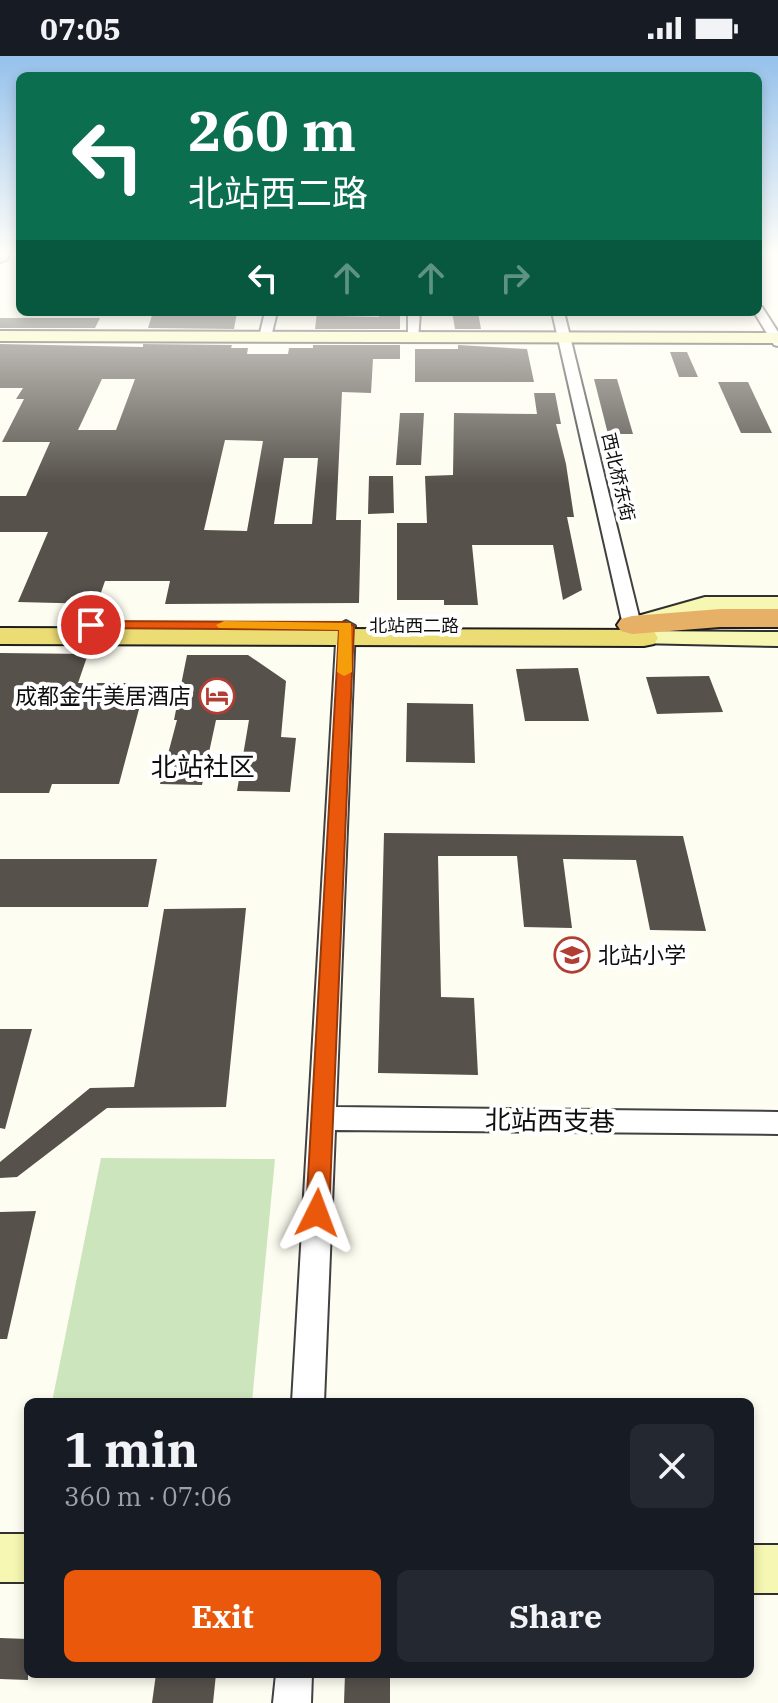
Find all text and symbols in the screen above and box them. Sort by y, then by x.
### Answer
text: 07:05 [40,9,121,48]
text: 260 m [188,94,356,166]
icon: left [56,104,160,208]
text: 北站西二路 [188,169,368,216]
icon: left [241,256,285,300]
icon: ahead [325,256,369,300]
icon: ahead [409,256,453,300]
icon: right [493,256,537,300]
street label: 西北桥东街 [597,430,640,523]
pin [57,591,125,659]
icon: arrive [69,603,113,647]
street label: 北站西二路 [369,614,459,637]
hotel icon: 成都金牛美居酒店 [198,677,236,715]
place label: 成都金牛美居酒店 [15,681,191,710]
district label: 北站社区 [151,749,255,783]
school or university icon: 北站小学 [553,936,591,974]
place label: 北站小学 [598,940,686,969]
street label: 北站西支巷 [485,1102,615,1138]
position arrow [275,1171,359,1255]
text: 1 min [64,1418,198,1480]
button: close [630,1424,714,1508]
text: 360 m · 07:06 [64,1479,232,1513]
button: Exit [64,1570,381,1662]
button: Share [397,1570,714,1662]

